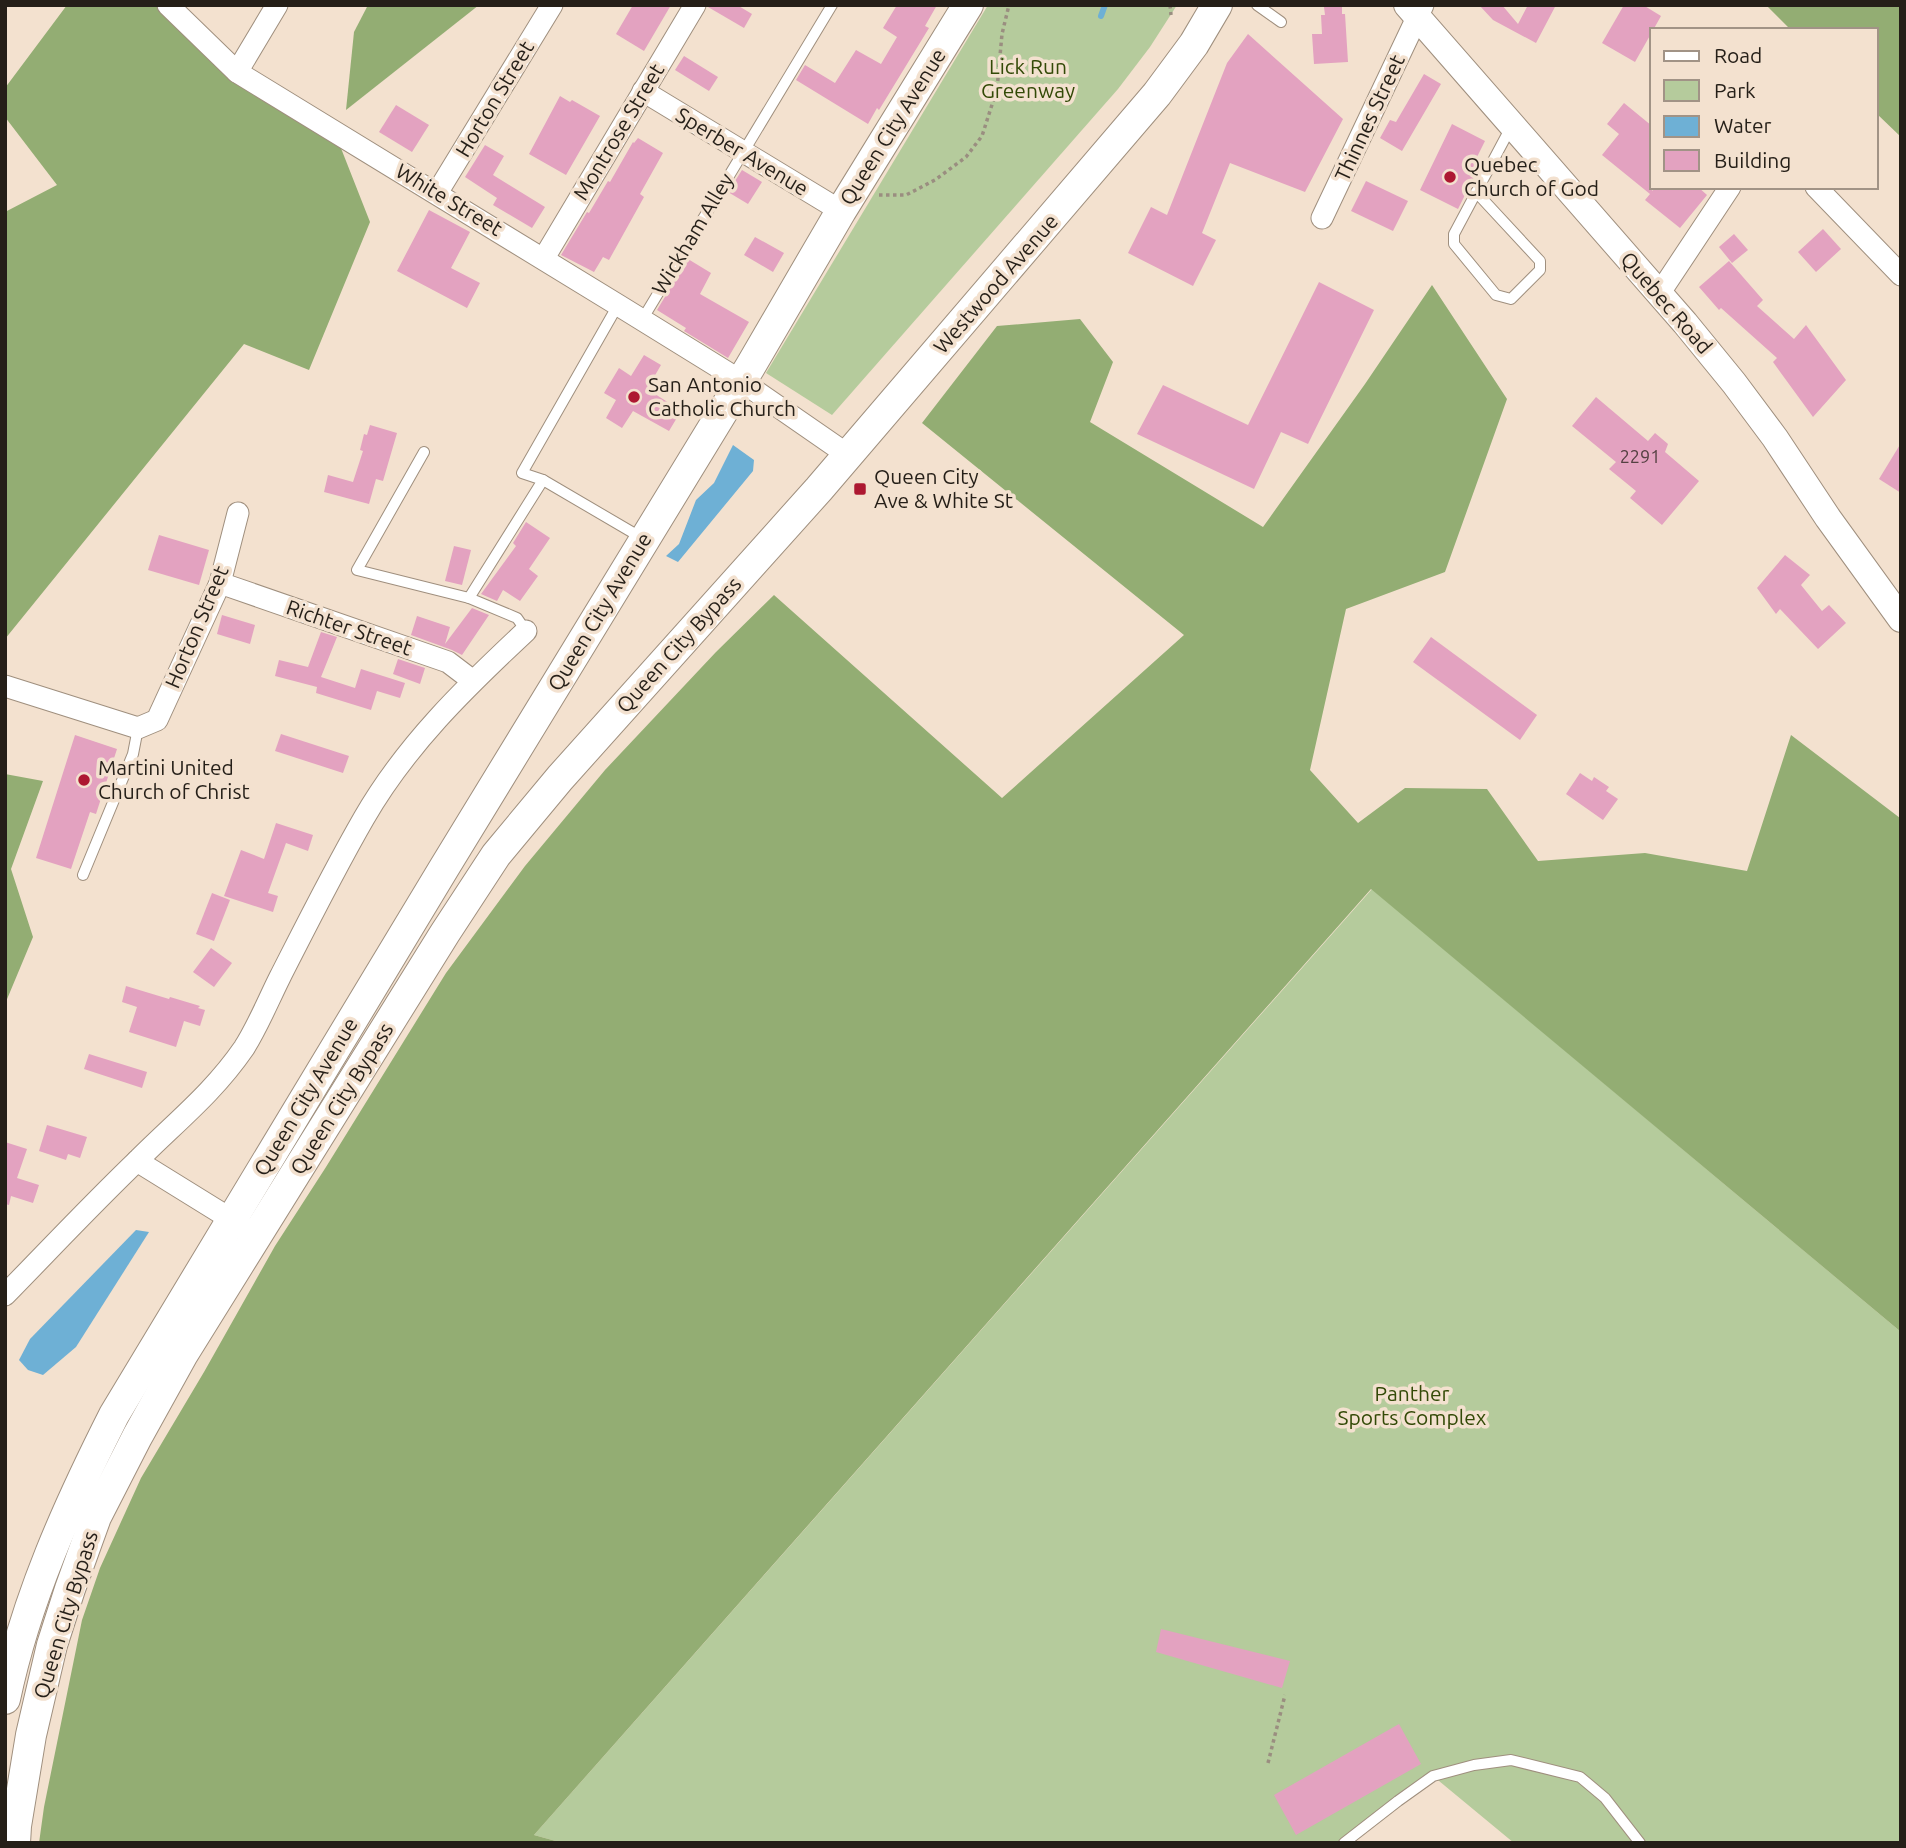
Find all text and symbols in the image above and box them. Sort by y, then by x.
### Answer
legend [1650,28,1878,189]
street label: Horton Street [450,36,538,161]
text: Road [1714,43,1762,67]
street label: Queen City Avenue [834,44,950,209]
street label: Thinnes Street [1329,50,1409,185]
park label: Lick Run Greenway [981,54,1075,102]
street label: Montrose Street [568,59,668,204]
text: Park [1714,78,1756,102]
street label: Sperber Avenue [672,102,813,200]
text: Water [1714,113,1772,137]
text: Building [1714,148,1791,172]
place label: Quebec Church of God [1464,152,1599,200]
street label: White Street [392,158,507,240]
street label: Wickham Alley [646,168,738,299]
marker: Quebec Church of God [1442,169,1458,185]
street label: Westwood Avenue [928,209,1062,358]
street label: Quebec Road [1616,247,1717,358]
place label: San Antonio Catholic Church [648,372,796,420]
marker: San Antonio Catholic Church [626,389,642,405]
house number: 2291 [1620,446,1660,466]
place label: Queen City Ave & White St [874,464,1013,512]
marker: Queen City Ave & White St [852,481,868,497]
street label: Queen City Avenue [542,528,656,695]
street label: Horton Street [159,562,233,692]
street label: Queen City Bypass [611,572,745,717]
street label: Richter Street [283,594,415,660]
place label: Martini United Church of Christ [98,755,250,803]
marker: Martini United Church of Christ [76,772,92,788]
street label: Queen City Avenue [248,1013,362,1180]
street label: Queen City Bypass [285,1018,397,1179]
park label: Panther Sports Complex [1338,1381,1487,1429]
street label: Queen City Bypass [28,1528,102,1702]

